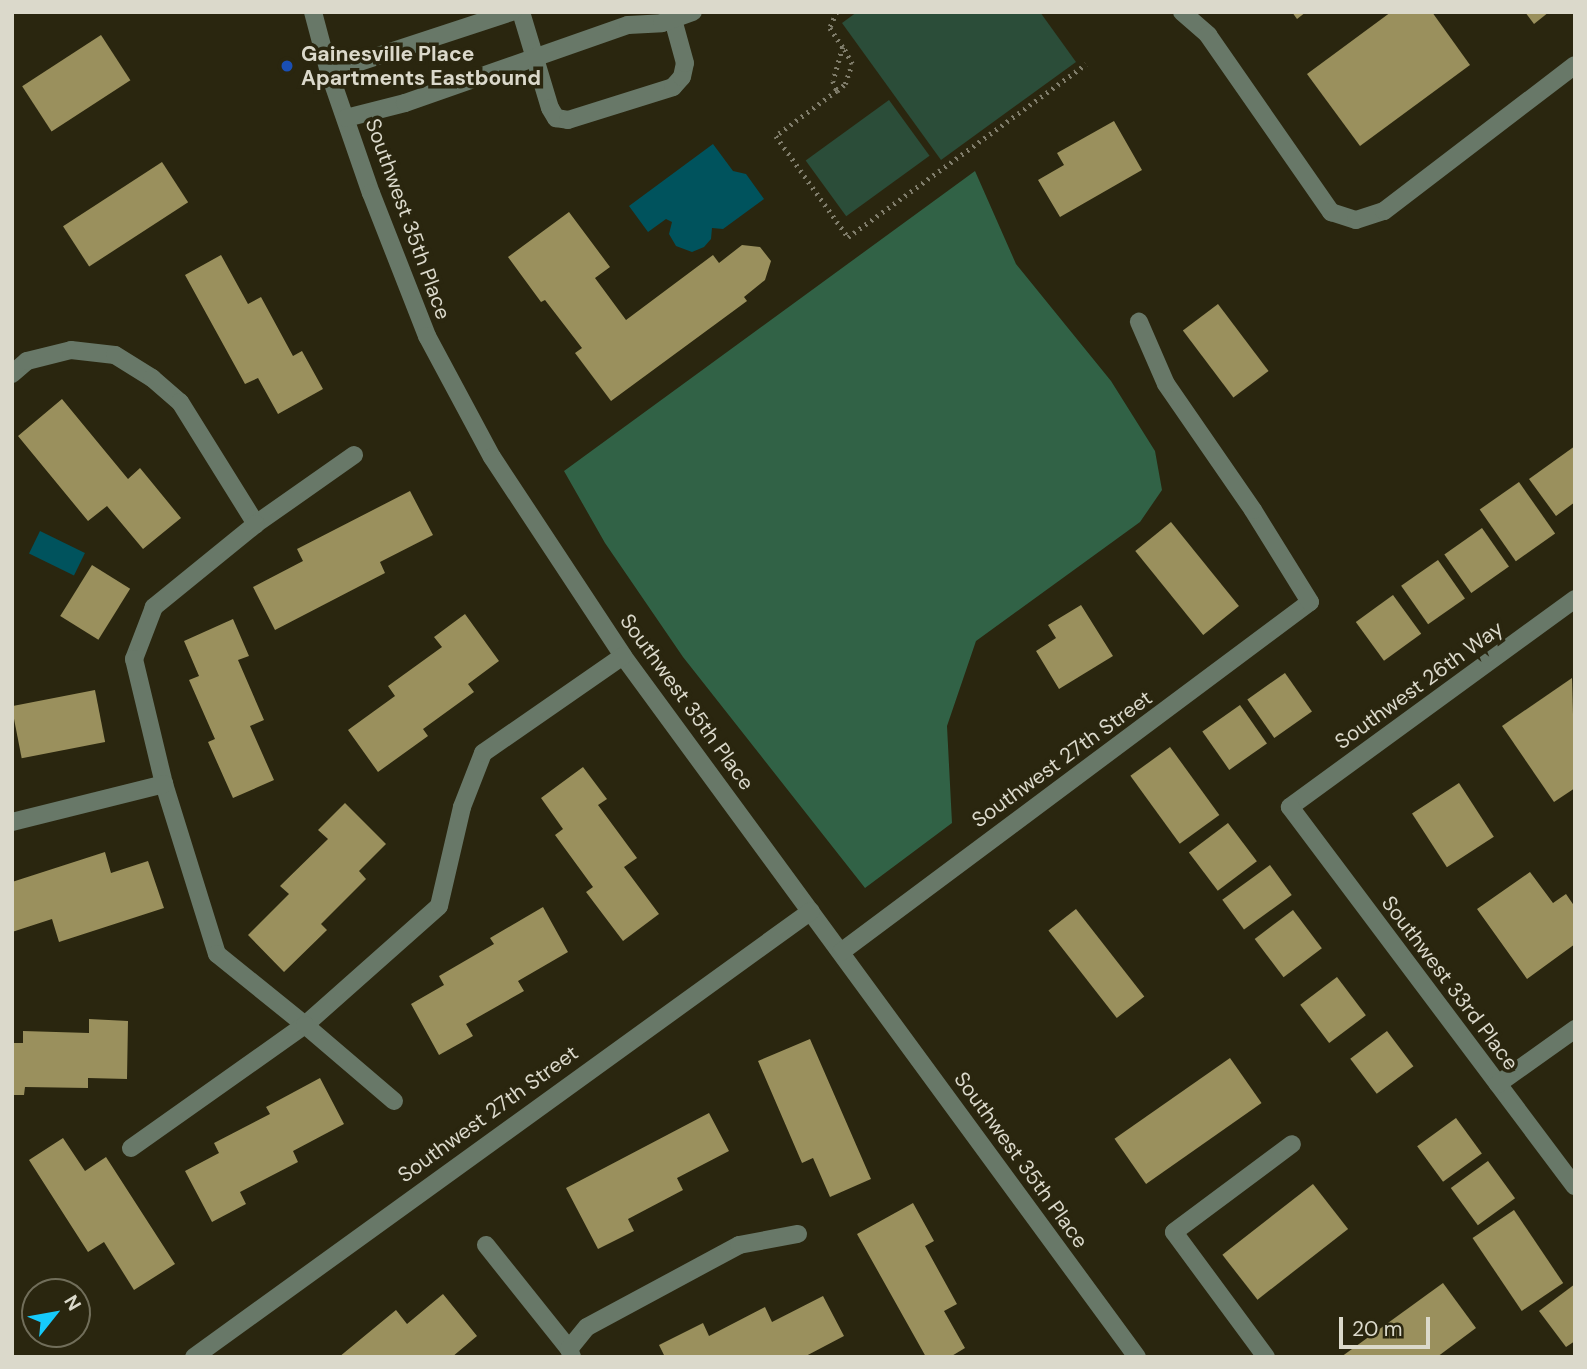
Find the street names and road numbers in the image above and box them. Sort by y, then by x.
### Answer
street label: Southwest 35th Place [360,115,456,323]
street label: Southwest 35th Place [615,609,759,795]
street label: Southwest 26th Way [1330,616,1508,754]
street label: Southwest 27th Street [967,685,1157,833]
street label: Southwest 33rd Place [1376,891,1524,1075]
street label: Southwest 27th Street [393,1040,583,1188]
street label: Southwest 35th Place [949,1067,1093,1253]

